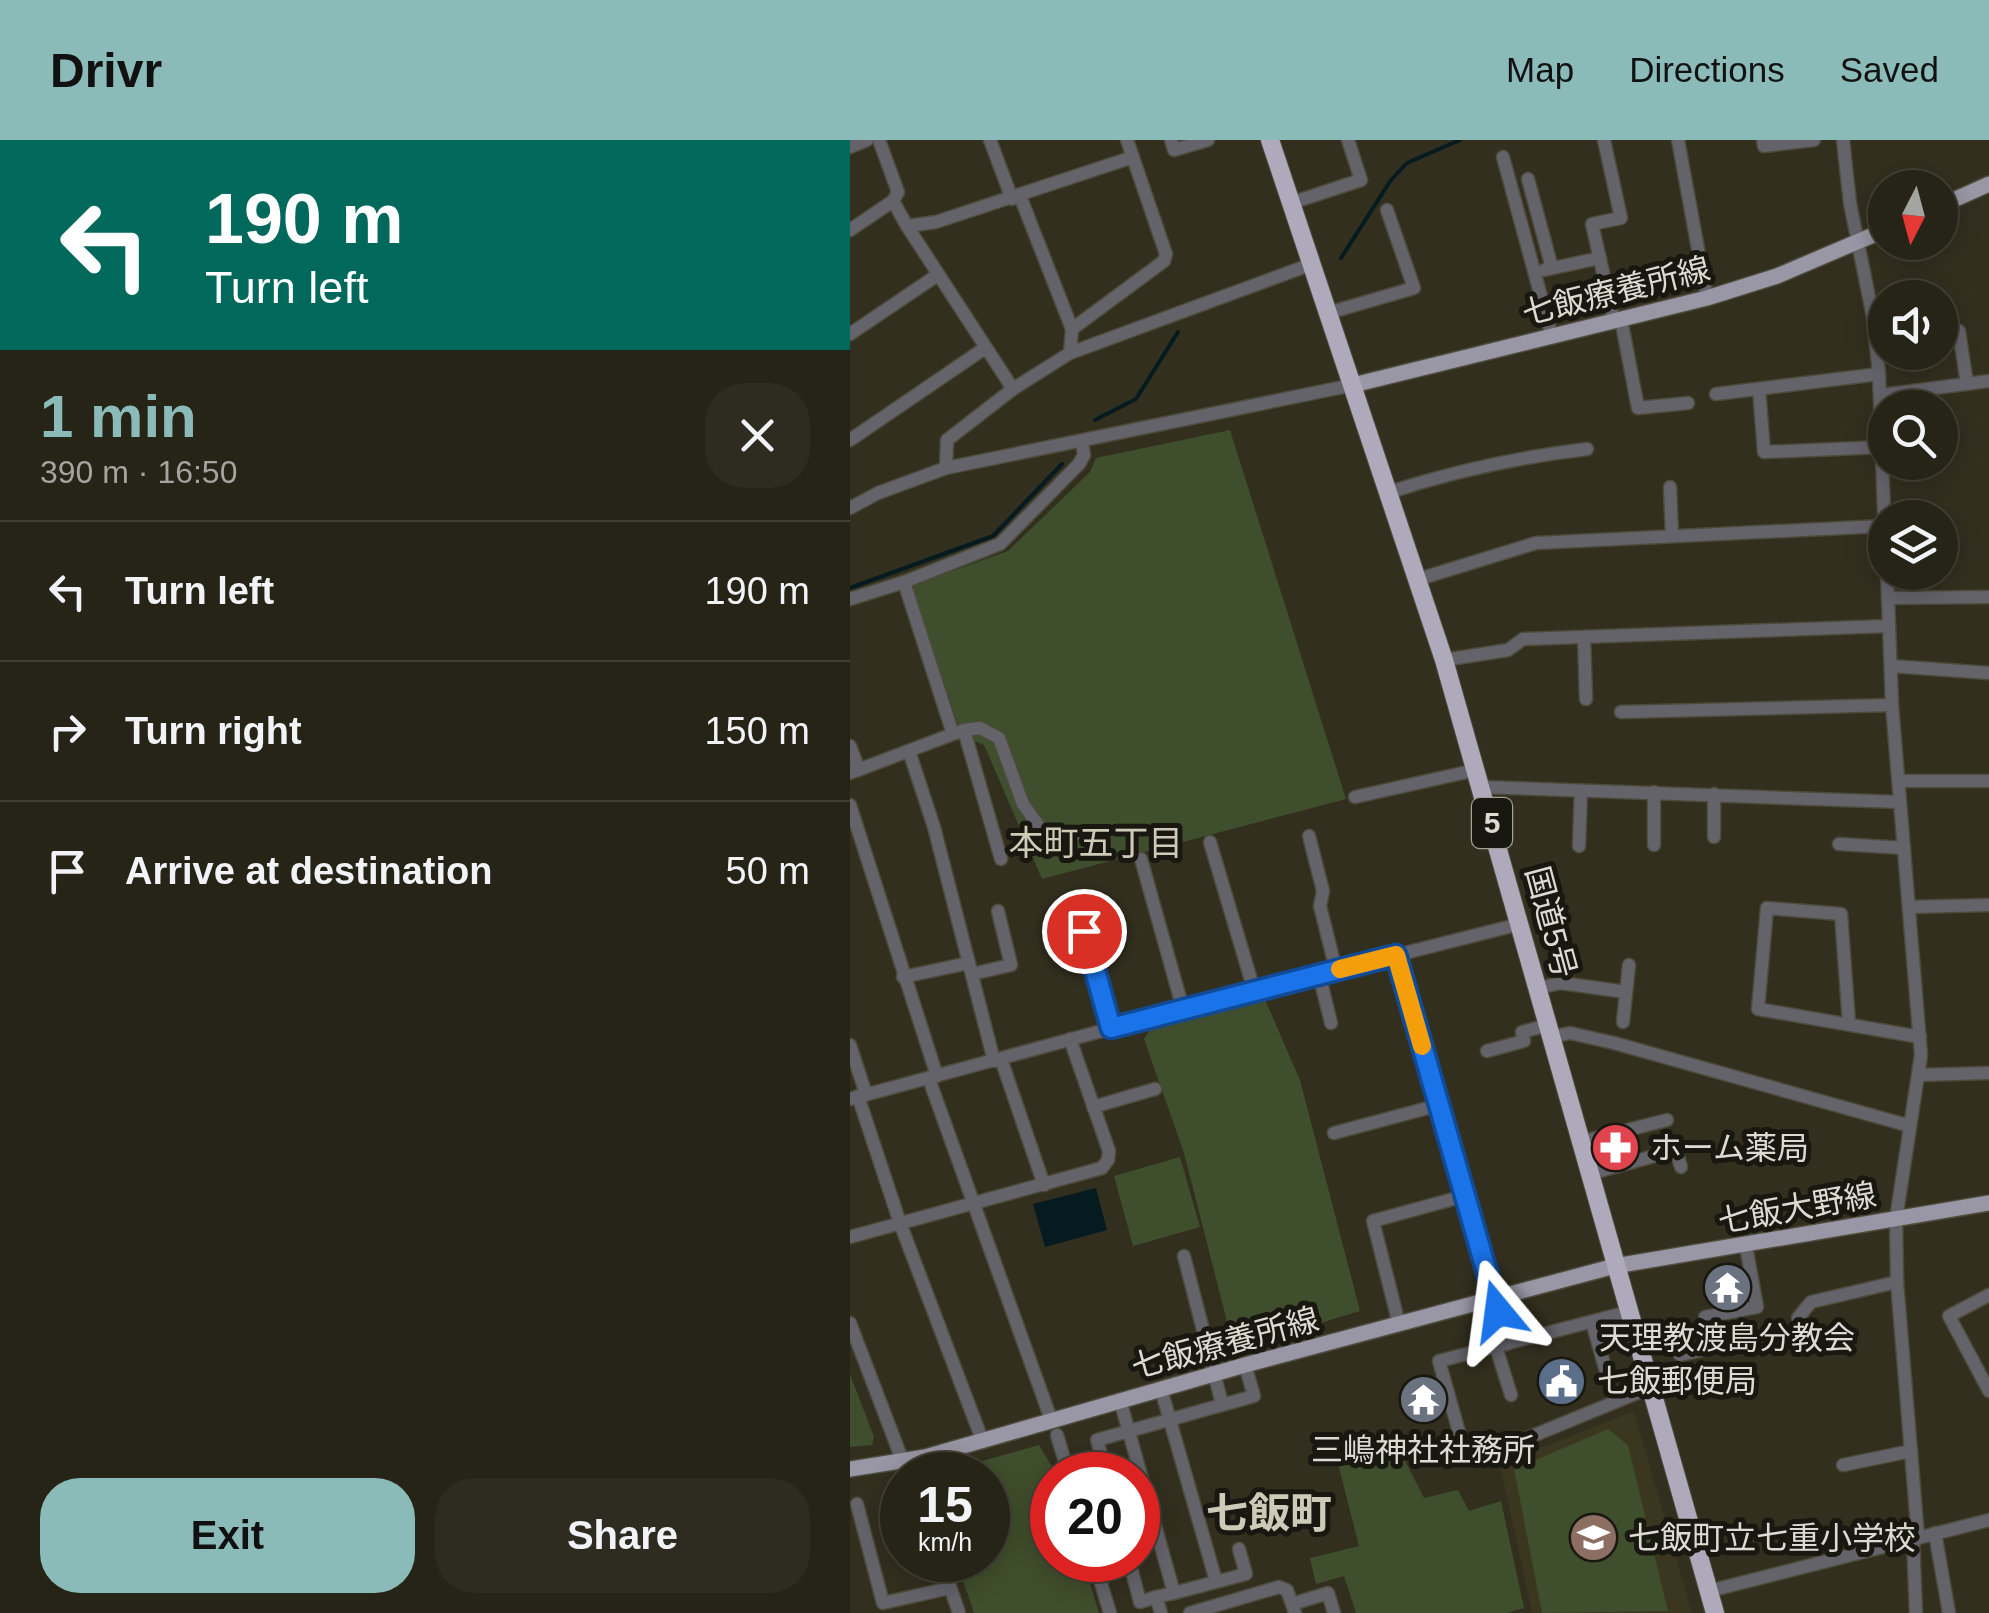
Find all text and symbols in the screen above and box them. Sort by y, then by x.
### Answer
text: Drivr [50,44,162,97]
text: Map [1506,50,1574,89]
text: Directions [1629,50,1785,89]
text: Saved [1840,50,1939,89]
north arrow [1868,170,1958,260]
map controls [1868,170,1958,590]
icon: left [40,180,170,310]
text: 190 m [205,180,403,258]
street label: 七飯療養所線 [1518,250,1714,332]
text: Turn left [205,262,368,313]
button: sound [1868,280,1958,370]
text: 1 min [40,383,197,450]
button: close [705,383,810,488]
button: search [1868,390,1958,480]
text: 390 m · 16:50 [40,454,237,490]
button: layers [1868,500,1958,590]
icon: left [40,564,95,619]
text: Turn left [125,570,274,612]
text: 190 m [704,570,810,612]
icon: right [40,704,95,759]
text: Turn right [125,710,302,752]
text: 150 m [704,710,810,752]
road number: 5 [1472,798,1512,848]
district label: 本町五丁目 [1008,823,1184,862]
icon: arrive [40,844,95,899]
text: Arrive at destination [125,850,492,892]
text: 50 m [726,850,810,892]
street label: 国道5号 [1519,862,1583,982]
pin [1042,889,1127,974]
icon: arrive [1057,904,1112,959]
pharmacy icon: ホーム薬局 [1589,1122,1641,1174]
place label: ホーム薬局 [1650,1130,1809,1166]
street label: 七飯大野線 [1715,1176,1879,1240]
position arrow [1446,1259,1550,1363]
temple icon: 天理教渡島分教会 [1701,1262,1753,1314]
street label: 七飯療養所線 [1128,1301,1322,1385]
place label: 天理教渡島分教会 [1599,1320,1855,1356]
public building icon: 七飯郵便局 [1536,1355,1588,1407]
place label: 七飯郵便局 [1597,1363,1757,1399]
temple icon: 三嶋神社社務所 [1397,1374,1449,1426]
place label: 三嶋神社社務所 [1311,1432,1535,1468]
speed limit sign: 20 [1030,1452,1160,1582]
text: 15 [917,1477,973,1533]
button: Exit [40,1478,415,1593]
button: Share [435,1478,810,1593]
district label: 七飯町 [1206,1490,1332,1537]
school or university icon: 七飯町立七重小学校 [1567,1512,1619,1564]
place label: 七飯町立七重小学校 [1628,1520,1916,1556]
text: km/h [918,1528,972,1556]

